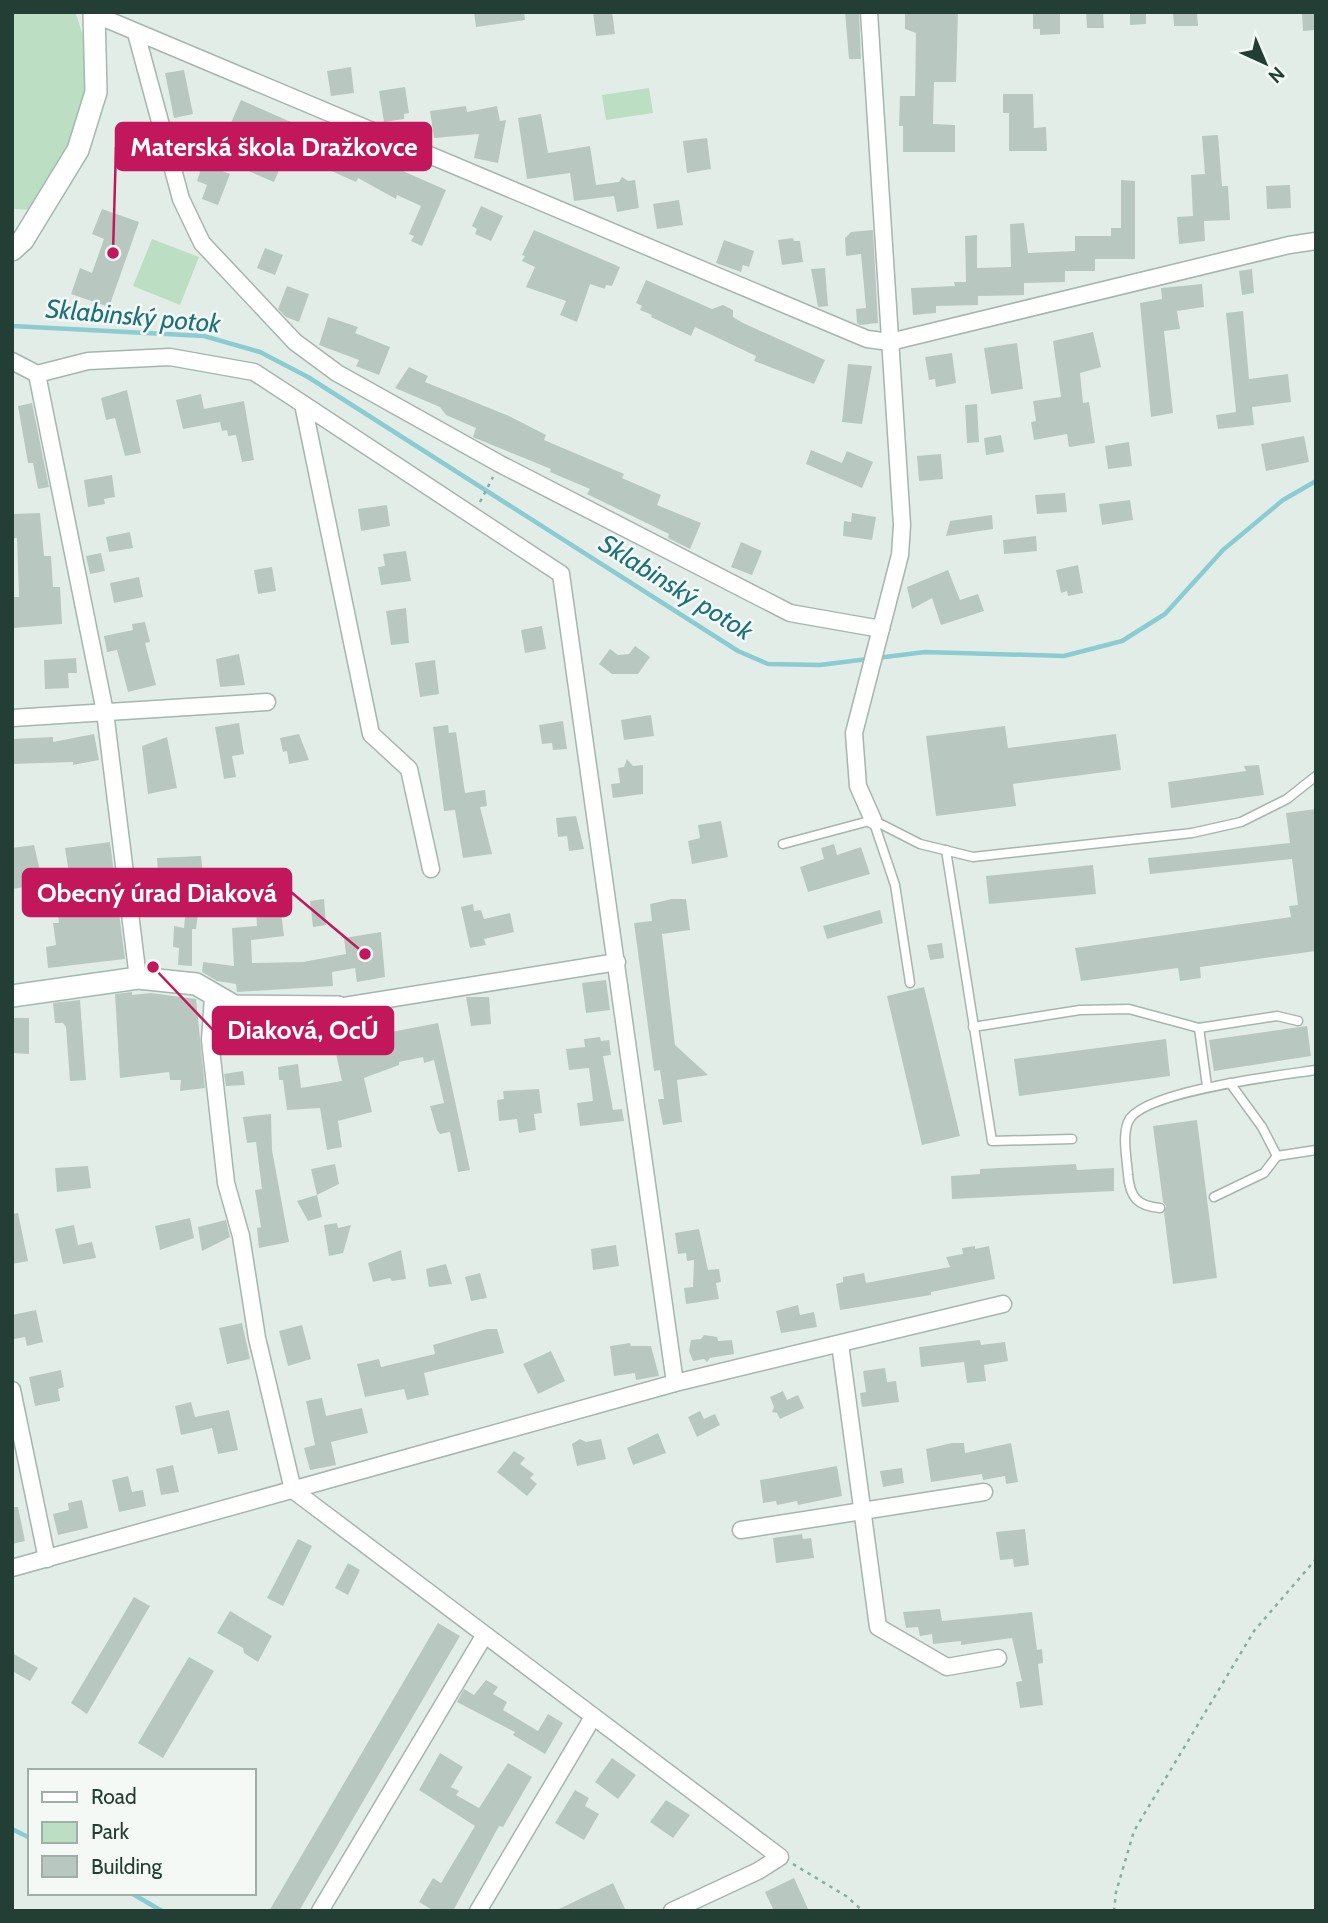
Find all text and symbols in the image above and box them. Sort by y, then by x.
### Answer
north arrow [1230,28,1300,98]
text: N [1264,62,1289,88]
callout: Materská škola Dražkovce [116,123,431,170]
text: Materská škola Dražkovce [130,131,418,163]
water label: Sklabinský potok [44,292,223,340]
water label: Sklabinský potok [593,527,760,647]
callout: Obecný úrad Diaková [23,869,291,916]
text: Obecný úrad Diaková [37,877,277,909]
callout: Diaková, OcÚ [213,1007,393,1054]
text: Diaková, OcÚ [227,1014,379,1046]
legend [28,1769,256,1895]
text: Road [91,1784,137,1809]
text: Park [91,1819,129,1844]
text: Building [91,1854,163,1879]

